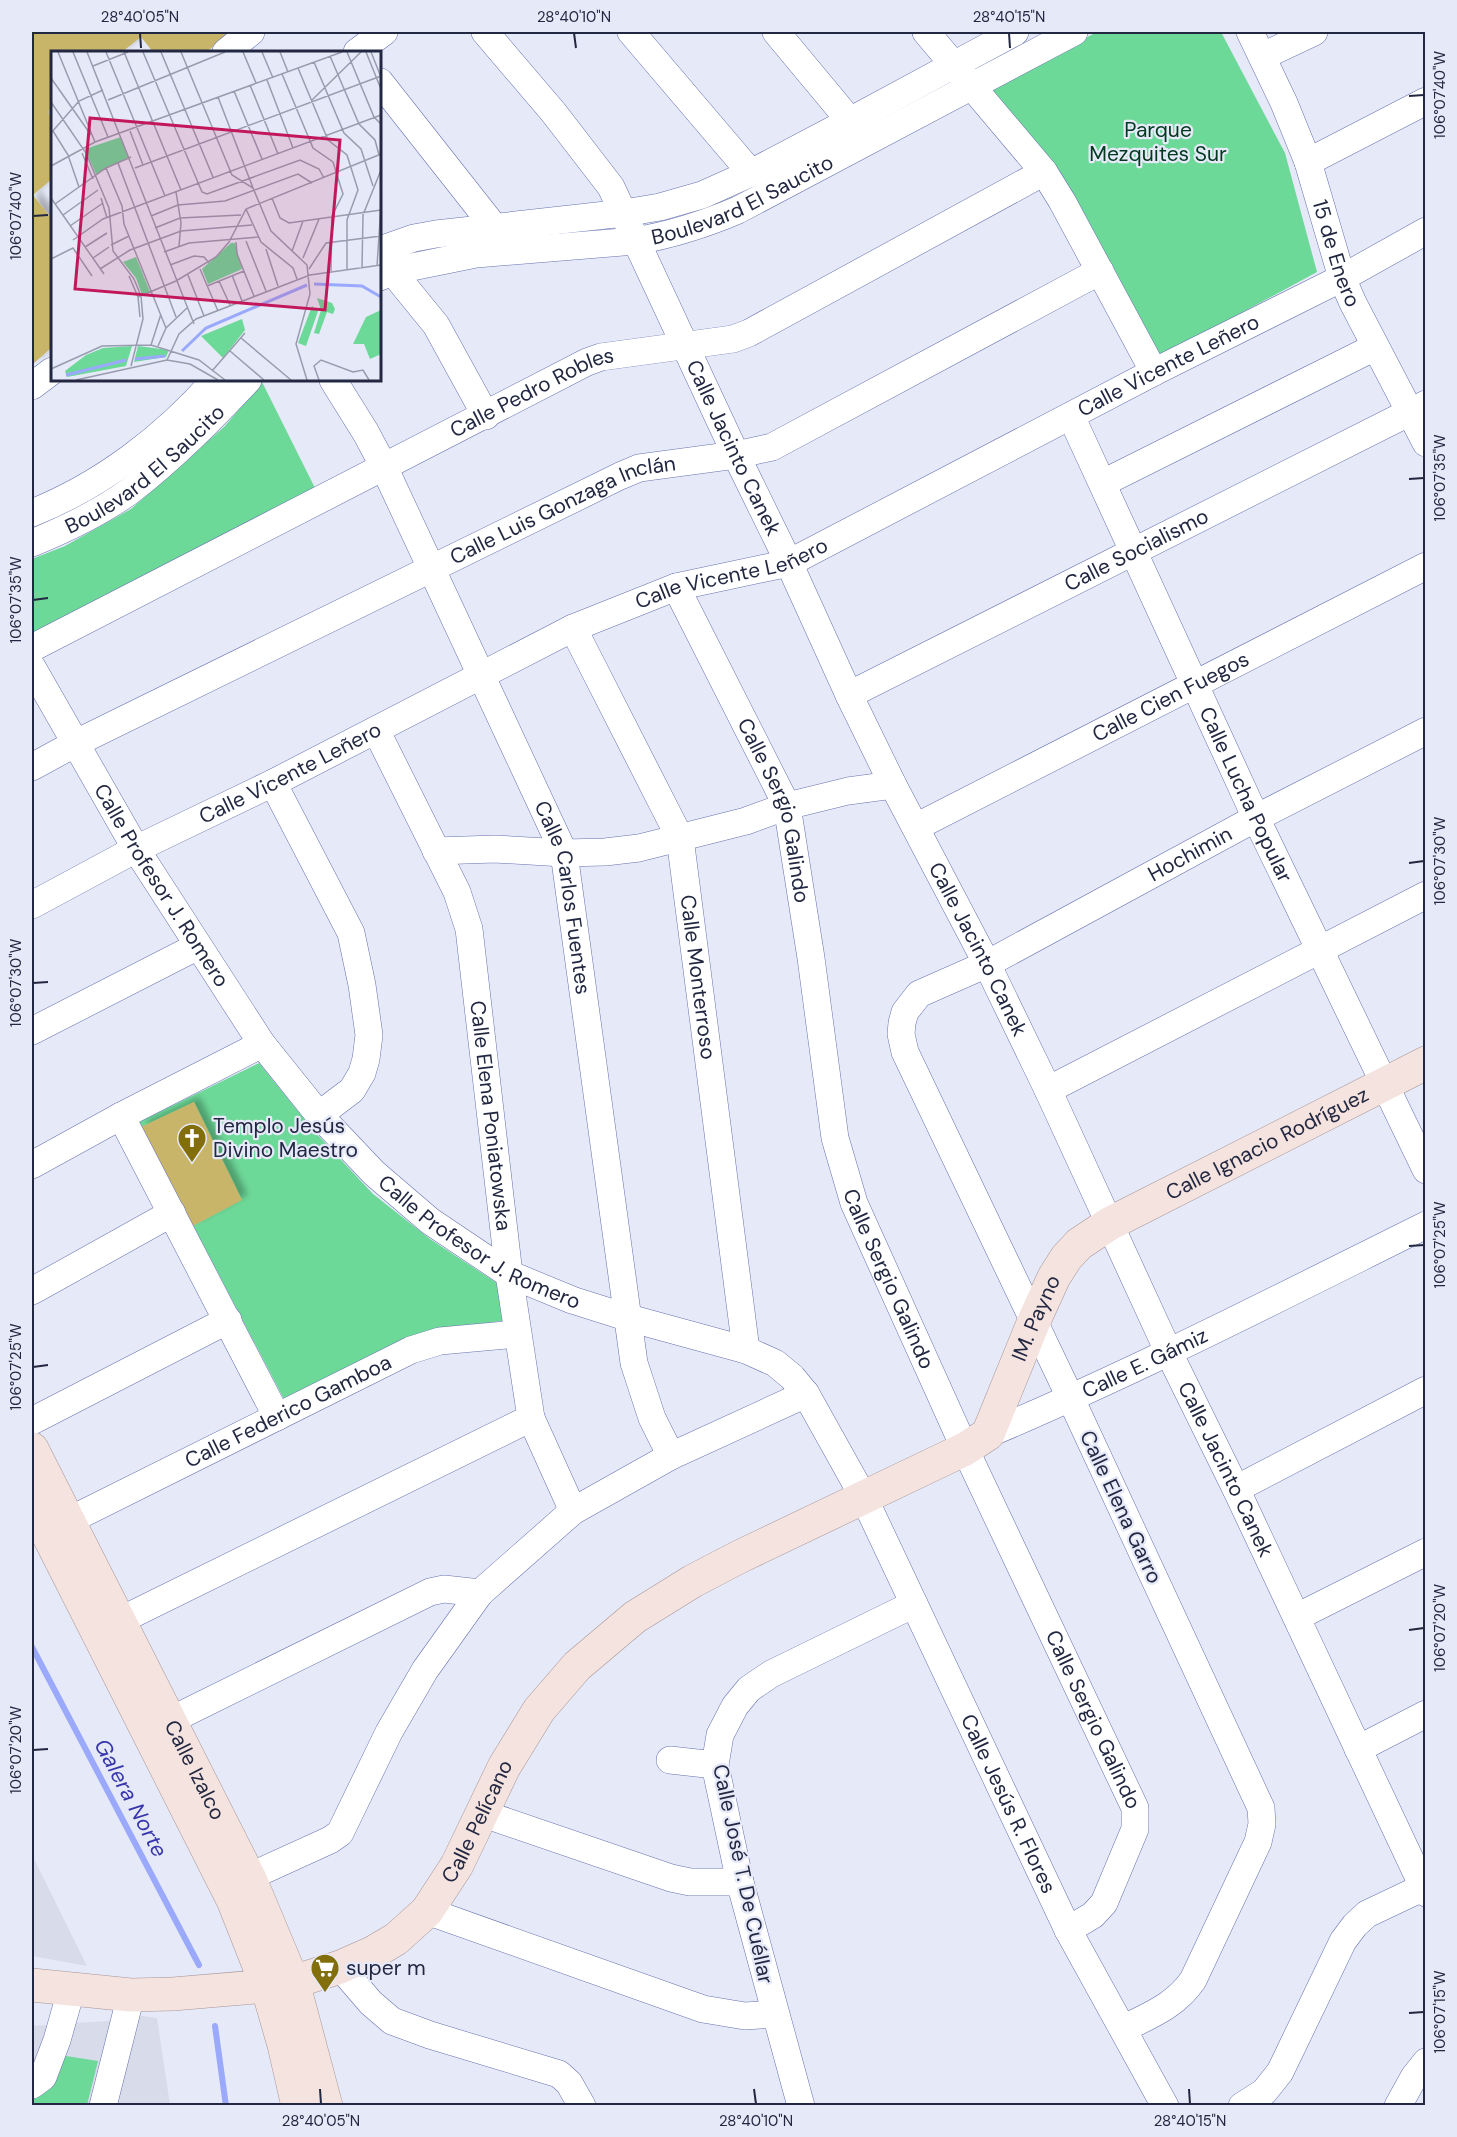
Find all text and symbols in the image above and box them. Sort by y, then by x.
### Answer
text: 28°40'05"N [101,7,179,27]
text: 28°40'10"N [537,7,611,27]
text: 28°40'15"N [973,7,1045,27]
inset map [51,51,381,381]
text: 106°07'40"W [1430,51,1450,139]
park label: Parque Mezquites Sur [1089,116,1227,168]
street label: Boulevard El Saucito [649,148,838,252]
text: 106°07'40"W [6,172,26,260]
street label: 15 de Enero [1306,196,1367,311]
street label: Calle Vicente Leñero [1073,308,1264,424]
street label: Calle Pedro Robles [445,341,616,444]
street label: Calle Jacinto Canek [680,355,788,541]
street label: Boulevard El Saucito [60,398,231,541]
text: 106°07'35"W [1430,434,1450,522]
street label: Calle Luis Gonzaga Inclán [445,449,677,571]
street label: Calle Socialismo [1060,502,1213,598]
street label: Calle Vicente Leñero [631,531,833,616]
text: 106°07'35"W [6,556,26,644]
street label: Calle Cien Fuegos [1087,645,1254,748]
street label: Calle Lucha Popular [1193,702,1299,887]
street label: Calle Sergio Galindo [731,713,816,905]
street label: Calle Vicente Leñero [194,715,386,831]
street label: Calle Profesor J. Romero [88,779,236,993]
street label: Calle Carlos Fuentes [528,796,597,996]
text: 106°07'30"W [1430,816,1450,905]
street label: Hochimin [1143,820,1237,888]
street label: Calle Jacinto Canek [922,857,1034,1041]
street label: Calle Monterroso [673,893,722,1061]
text: 106°07'30"W [6,938,26,1027]
street label: Calle Elena Poniatowska [463,999,518,1232]
street label: Calle Ignacio Rodríguez [1161,1080,1373,1207]
place label: Templo Jesús Divino Maestro [213,1112,358,1164]
church icon: Templo Jesús Divino Maestro [176,1122,208,1164]
street label: Calle Profesor J. Romero [372,1169,584,1316]
street label: Calle Sergio Galindo [837,1186,941,1373]
text: 106°07'25"W [1430,1201,1450,1288]
street label: IM. Payno [1005,1271,1067,1365]
street label: Calle E. Gámiz [1077,1321,1212,1405]
text: 106°07'25"W [6,1323,26,1410]
street label: Calle Federico Gamboa [180,1348,396,1474]
street label: Calle Jacinto Canek [1171,1377,1280,1562]
street label: Calle Elena Garro [1073,1426,1169,1588]
text: 106°07'20"W [1430,1584,1450,1672]
street label: Calle Sergio Galindo [1039,1626,1147,1814]
text: 106°07'20"W [6,1706,26,1794]
street label: Calle Jesús R. Flores [954,1710,1063,1898]
street label: Calle Izalco [158,1715,232,1825]
water label: Galera Norte [88,1734,174,1862]
street label: Calle Pelícano [435,1754,519,1889]
street label: Calle José T. De Cuéllar [706,1762,780,1987]
supermarket icon: super m [309,1952,341,1994]
place label: super m [346,1954,426,1982]
text: 106°07'15"W [1430,1970,1450,2053]
text: 28°40'05"N [282,2111,360,2131]
text: 28°40'10"N [719,2111,793,2131]
text: 28°40'15"N [1154,2111,1226,2131]

